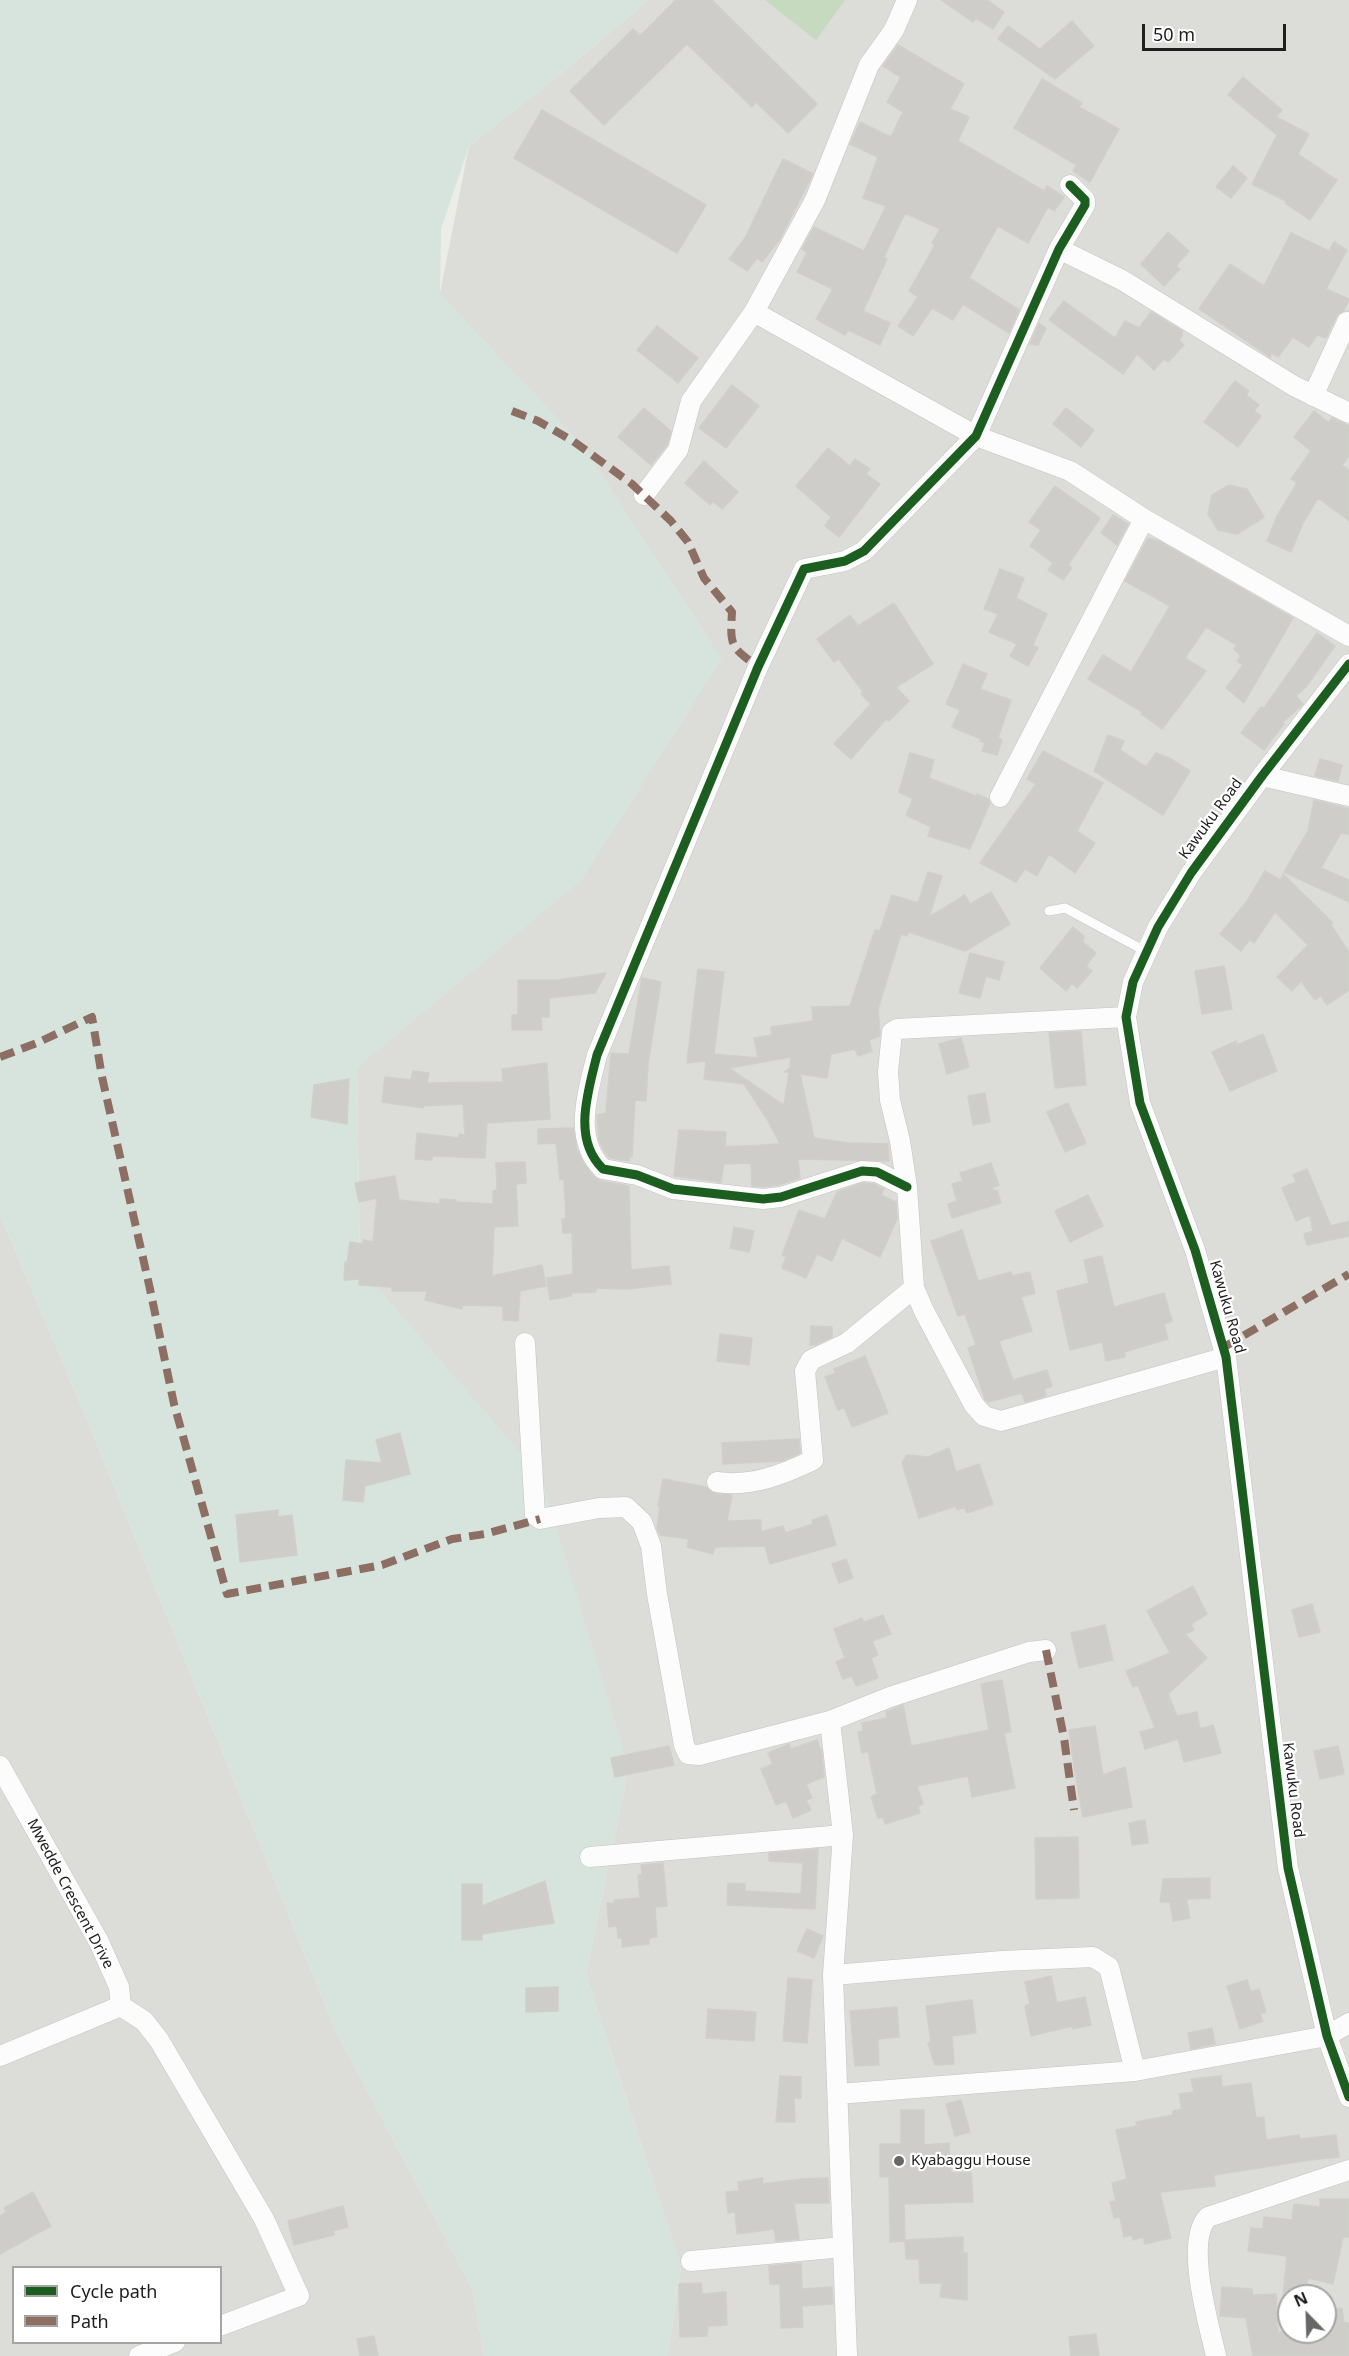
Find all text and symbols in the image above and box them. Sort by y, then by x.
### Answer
scale bar [1145,12,1289,50]
text: 50 m [1153,22,1195,46]
street label: Kawuku Road [1176,775,1246,863]
street label: Kawuku Road [1205,1258,1249,1356]
street label: Kawuku Road [1278,1741,1308,1839]
street label: Mwedde Crescent Drive [23,1816,117,1972]
place label: Kyabaggu House [911,2152,1031,2170]
marker: Kyabaggu House [892,2154,906,2168]
legend [12,2266,222,2344]
text: Cycle path [70,2279,157,2303]
north arrow [1277,2284,1337,2344]
text: N [1290,2287,1311,2312]
text: Path [70,2309,109,2333]

